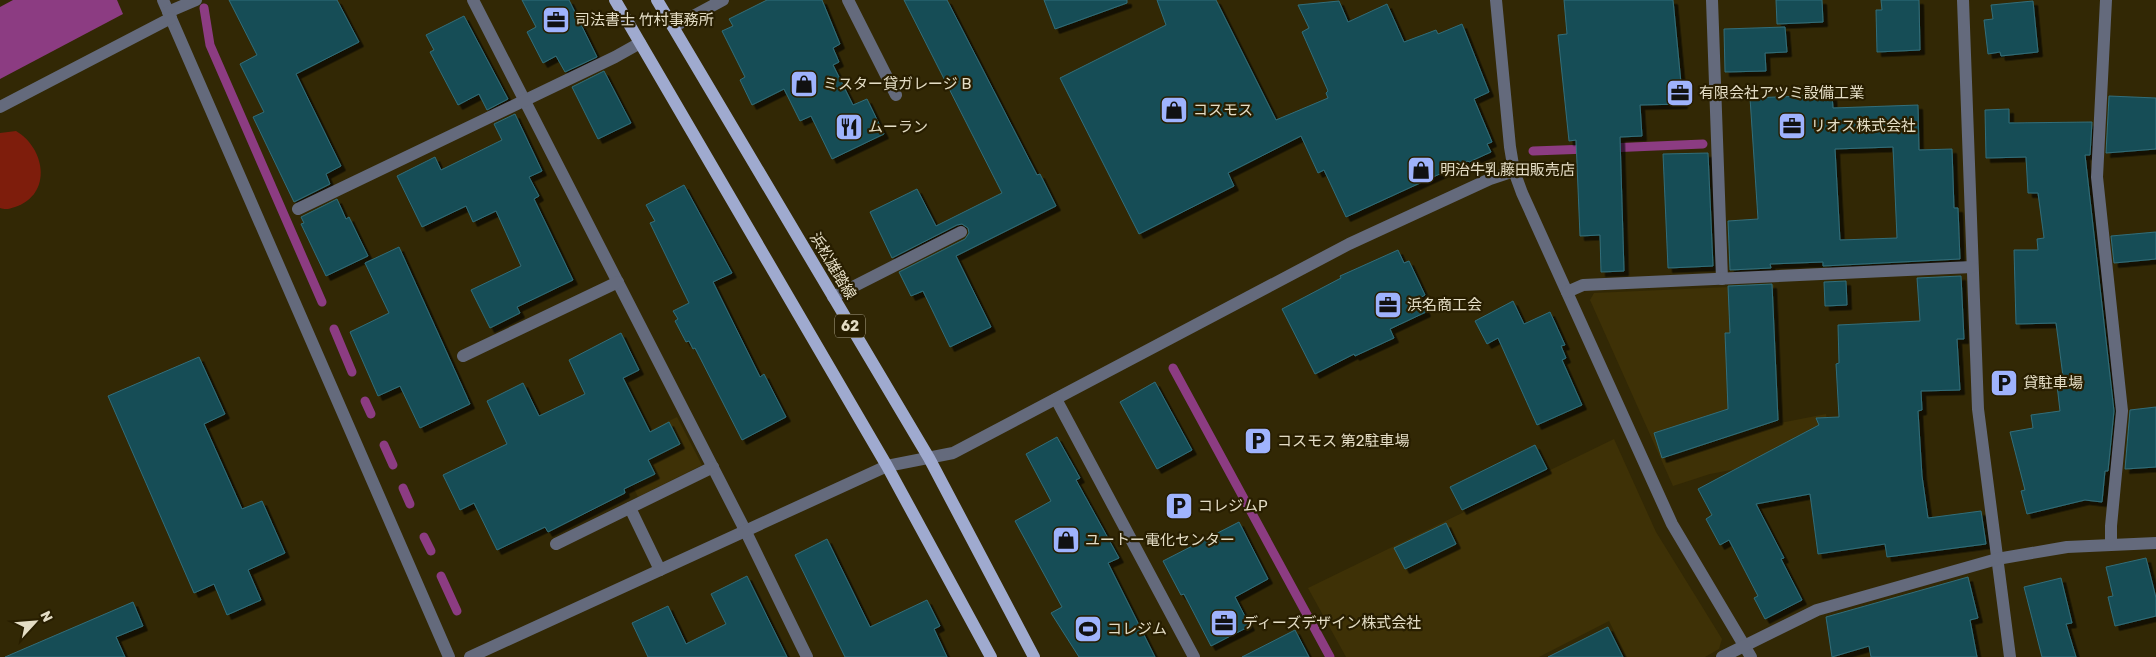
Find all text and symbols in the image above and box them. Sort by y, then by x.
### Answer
office icon: 司法書士 竹村事務所 [541,5,571,35]
place label: 司法書士 竹村事務所 [575,11,714,29]
shop icon: ミスター貸ガレージ B [789,69,819,99]
place label: ミスター貸ガレージ B [823,75,971,93]
office icon: 有限会社アツミ設備工業 [1665,78,1695,108]
place label: 有限会社アツミ設備工業 [1699,84,1864,102]
shop icon: コスモス [1159,95,1189,125]
place label: コスモス [1193,101,1253,119]
office icon: リオス株式会社 [1777,111,1807,141]
restaurant icon: ムーラン [834,112,864,142]
place label: リオス株式会社 [1811,117,1916,135]
place label: ムーラン [868,118,928,136]
shop icon: 明治牛乳藤田販売店 [1406,155,1436,185]
place label: 明治牛乳藤田販売店 [1440,161,1575,179]
street label: 浜松雄踏線 [806,229,860,303]
office icon: 浜名商工会 [1373,290,1403,320]
place label: 浜名商工会 [1407,296,1482,314]
road number: 62 [835,314,865,338]
parking icon: 貸駐車場 [1989,368,2019,398]
place label: 貸駐車場 [2023,374,2083,392]
parking icon: コスモス 第2駐車場 [1243,426,1273,456]
place label: コスモス 第2駐車場 [1277,432,1409,450]
parking icon: コレジムP [1164,491,1194,521]
place label: コレジムP [1198,497,1268,515]
shop icon: ユートー電化センター [1051,525,1081,555]
place label: ユートー電化センター [1085,531,1235,549]
north arrow [10,597,60,647]
text: N [36,608,56,625]
office icon: ディーズデザイン株式会社 [1209,608,1239,638]
sports icon: コレジム [1073,614,1103,644]
place label: ディーズデザイン株式会社 [1243,614,1421,632]
place label: コレジム [1107,620,1167,638]

